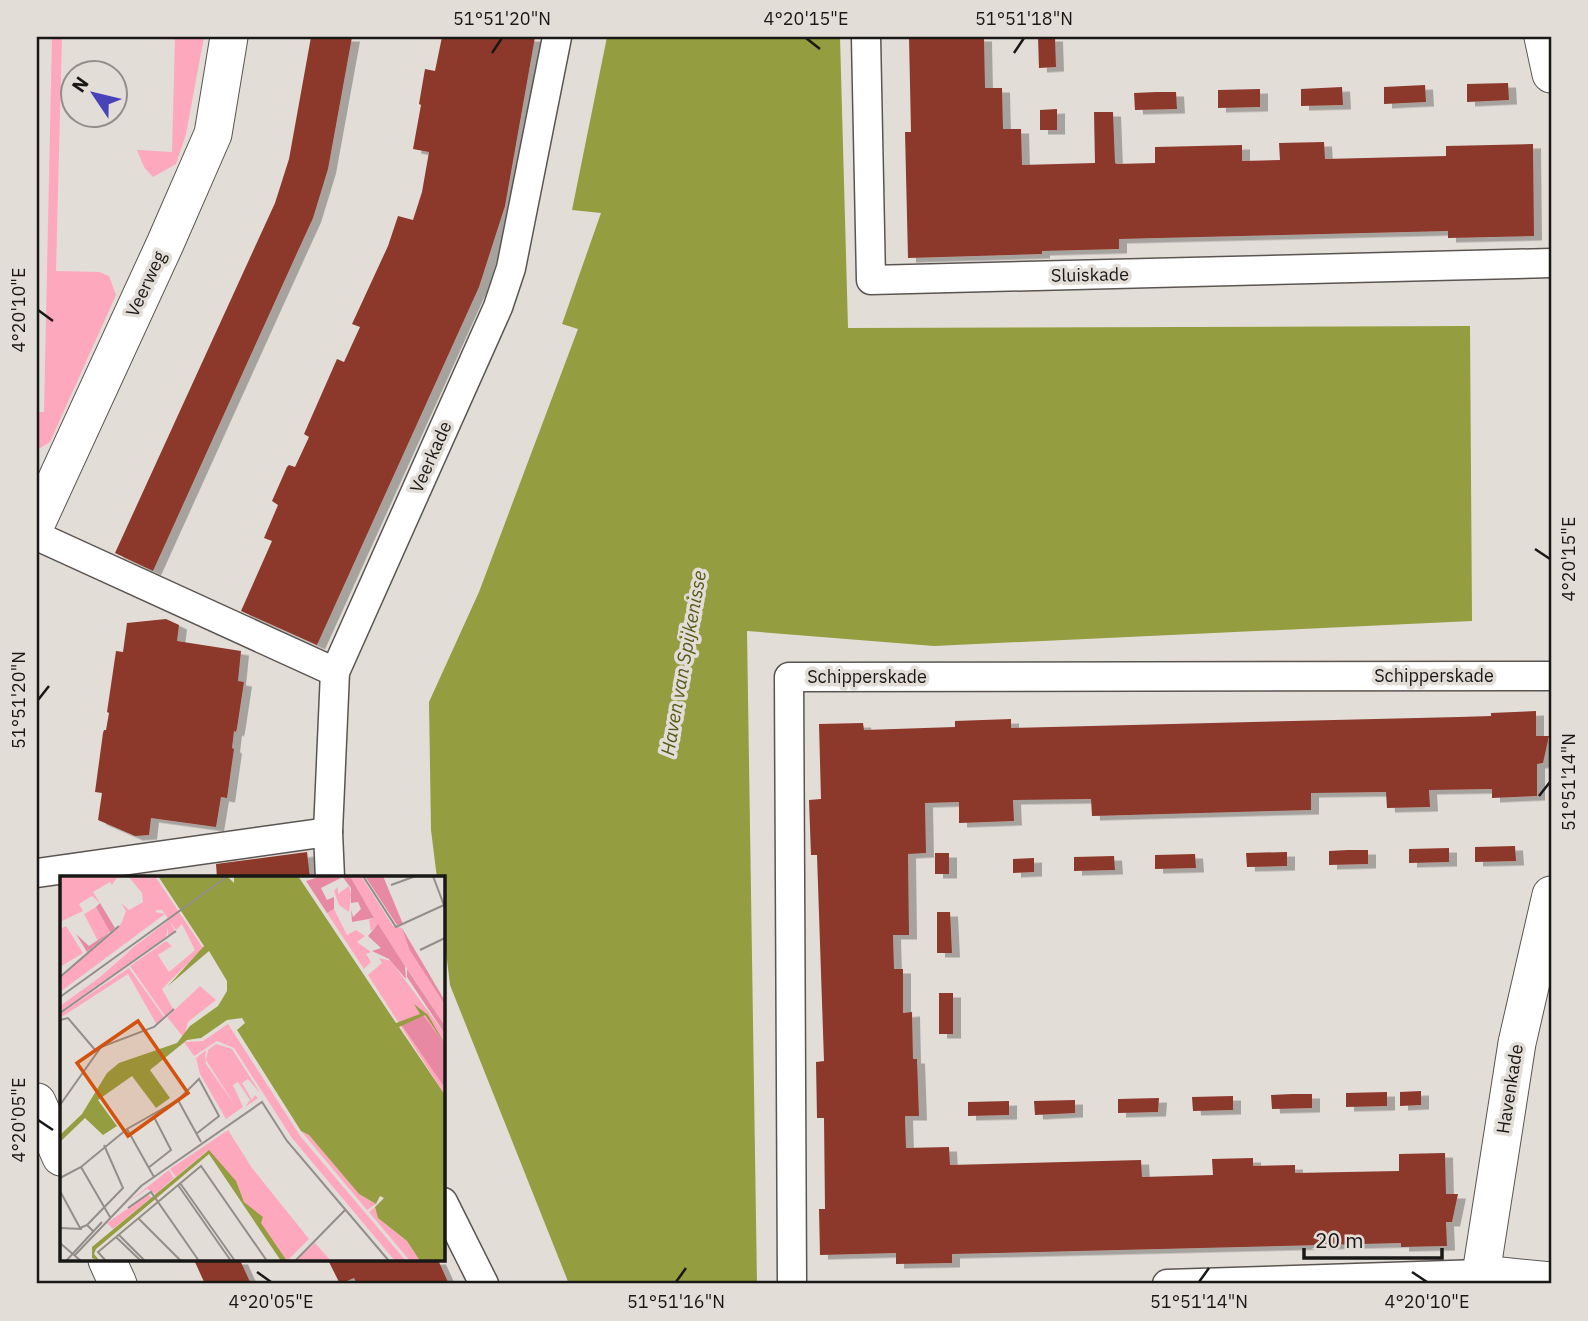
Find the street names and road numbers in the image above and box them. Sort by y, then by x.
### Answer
street label: Veerweg [120,247,171,320]
street label: Sluiskade [1051,262,1129,287]
street label: Veerkade [405,417,457,496]
street label: Schipperskade [1374,664,1494,687]
street label: Schipperskade [807,665,927,688]
street label: Havenkade [1491,1042,1528,1135]

